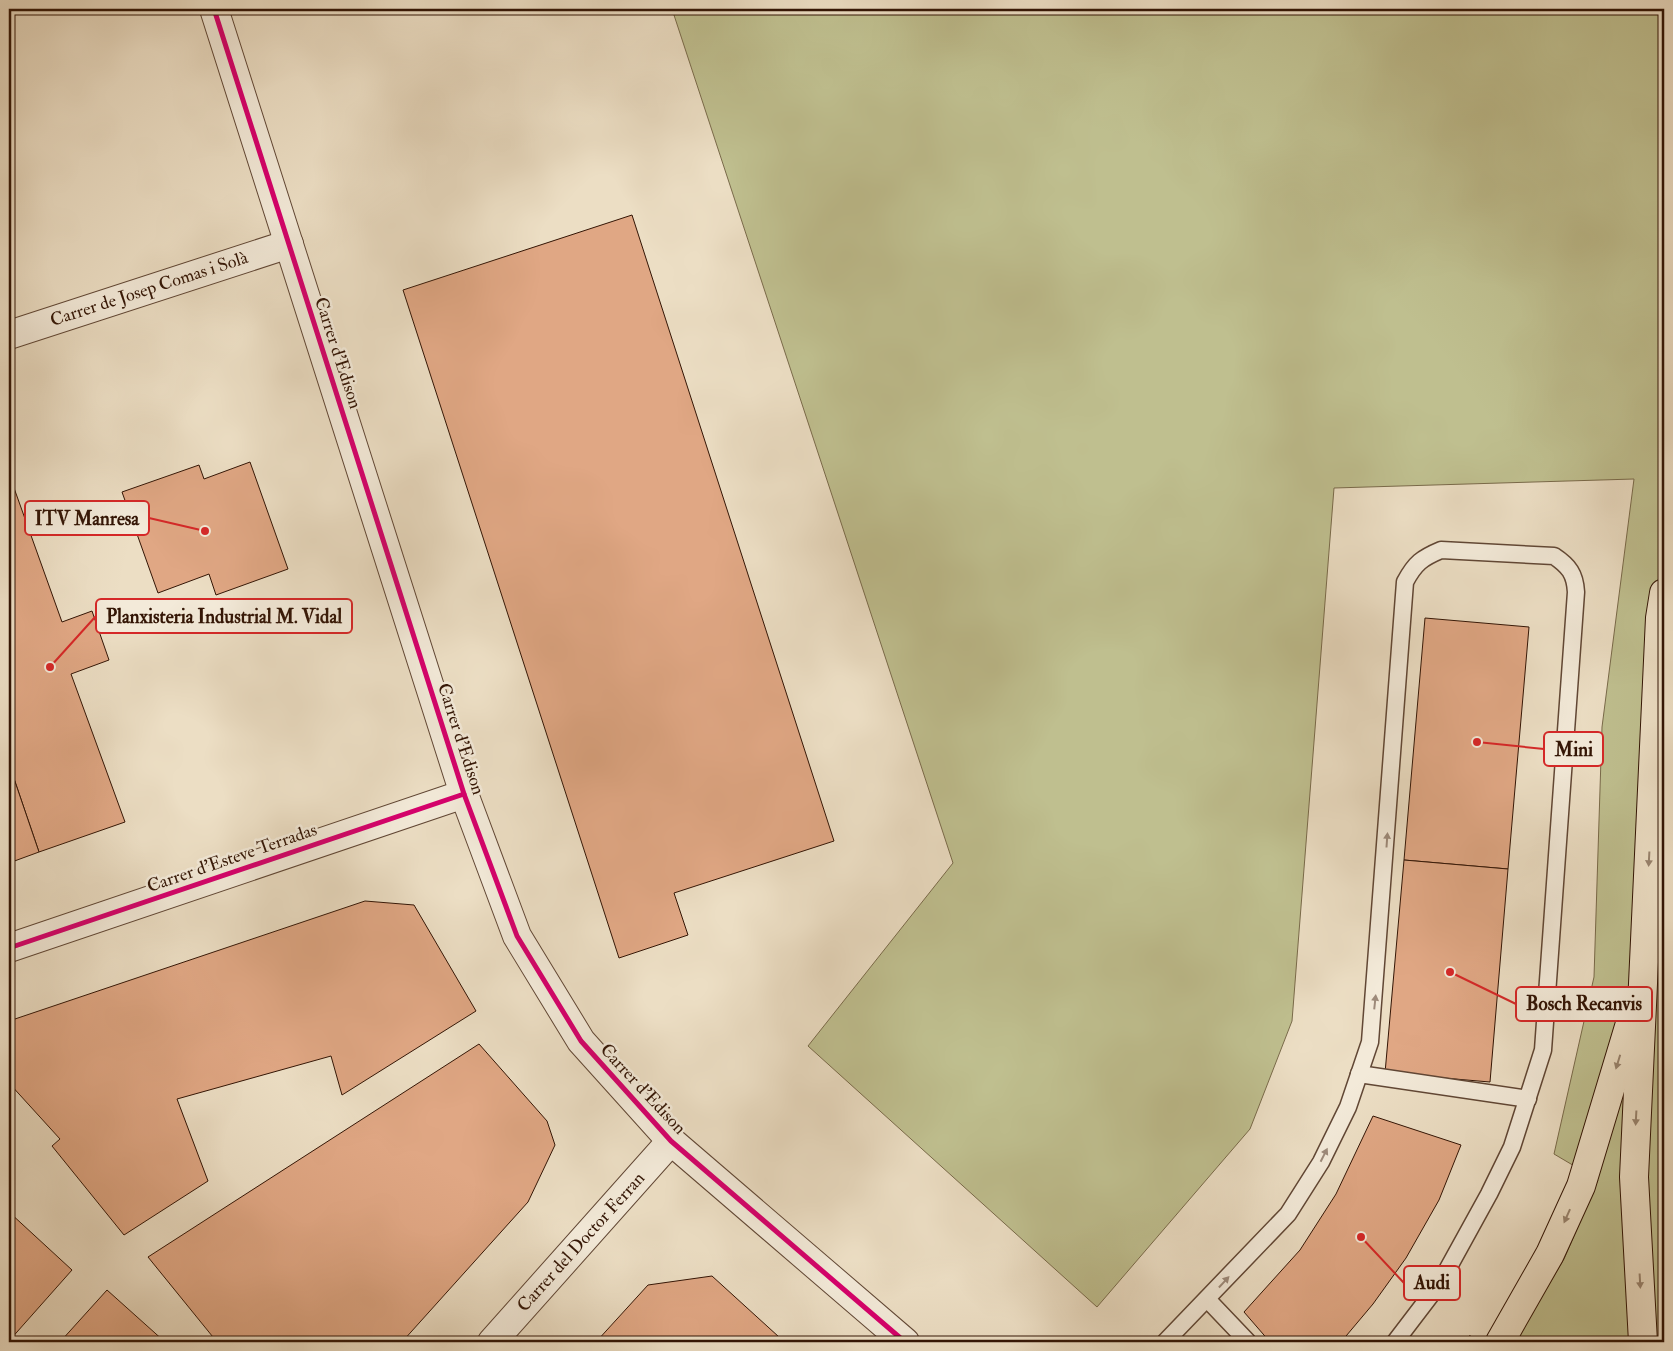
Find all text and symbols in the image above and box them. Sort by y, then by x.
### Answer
street label: Carrer de Josep Comas i Solà [47,246,251,332]
street label: Carrer d'Edison [309,294,367,412]
callout: ITV Manresa [25,501,149,535]
text: ITV Manresa [35,507,140,531]
callout: Planxisteria Industrial M. Vidal [96,599,352,633]
text: Planxisteria Industrial M. Vidal [106,605,342,629]
street label: Carrer d'Edison [432,680,490,798]
callout: Mini [1544,732,1603,766]
text: Mini [1554,738,1593,762]
street label: Carrer d'Esteve Terradas [144,818,320,898]
one-way arrow [1383,832,1391,848]
one-way arrow [1644,851,1652,867]
callout: Bosch Recanvis [1516,987,1652,1021]
text: Bosch Recanvis [1526,992,1642,1016]
one-way arrow [1371,994,1379,1010]
street label: Carrer d'Edison [595,1039,691,1139]
one-way arrow [1614,1055,1621,1070]
one-way arrow [1632,1111,1640,1127]
one-way arrow [1320,1148,1328,1163]
street label: Carrer del Doctor Ferran [512,1167,650,1317]
one-way arrow [1563,1209,1571,1223]
callout: Audi [1404,1266,1460,1300]
text: Audi [1413,1271,1450,1295]
one-way arrow [1636,1273,1644,1289]
one-way arrow [1218,1276,1230,1288]

